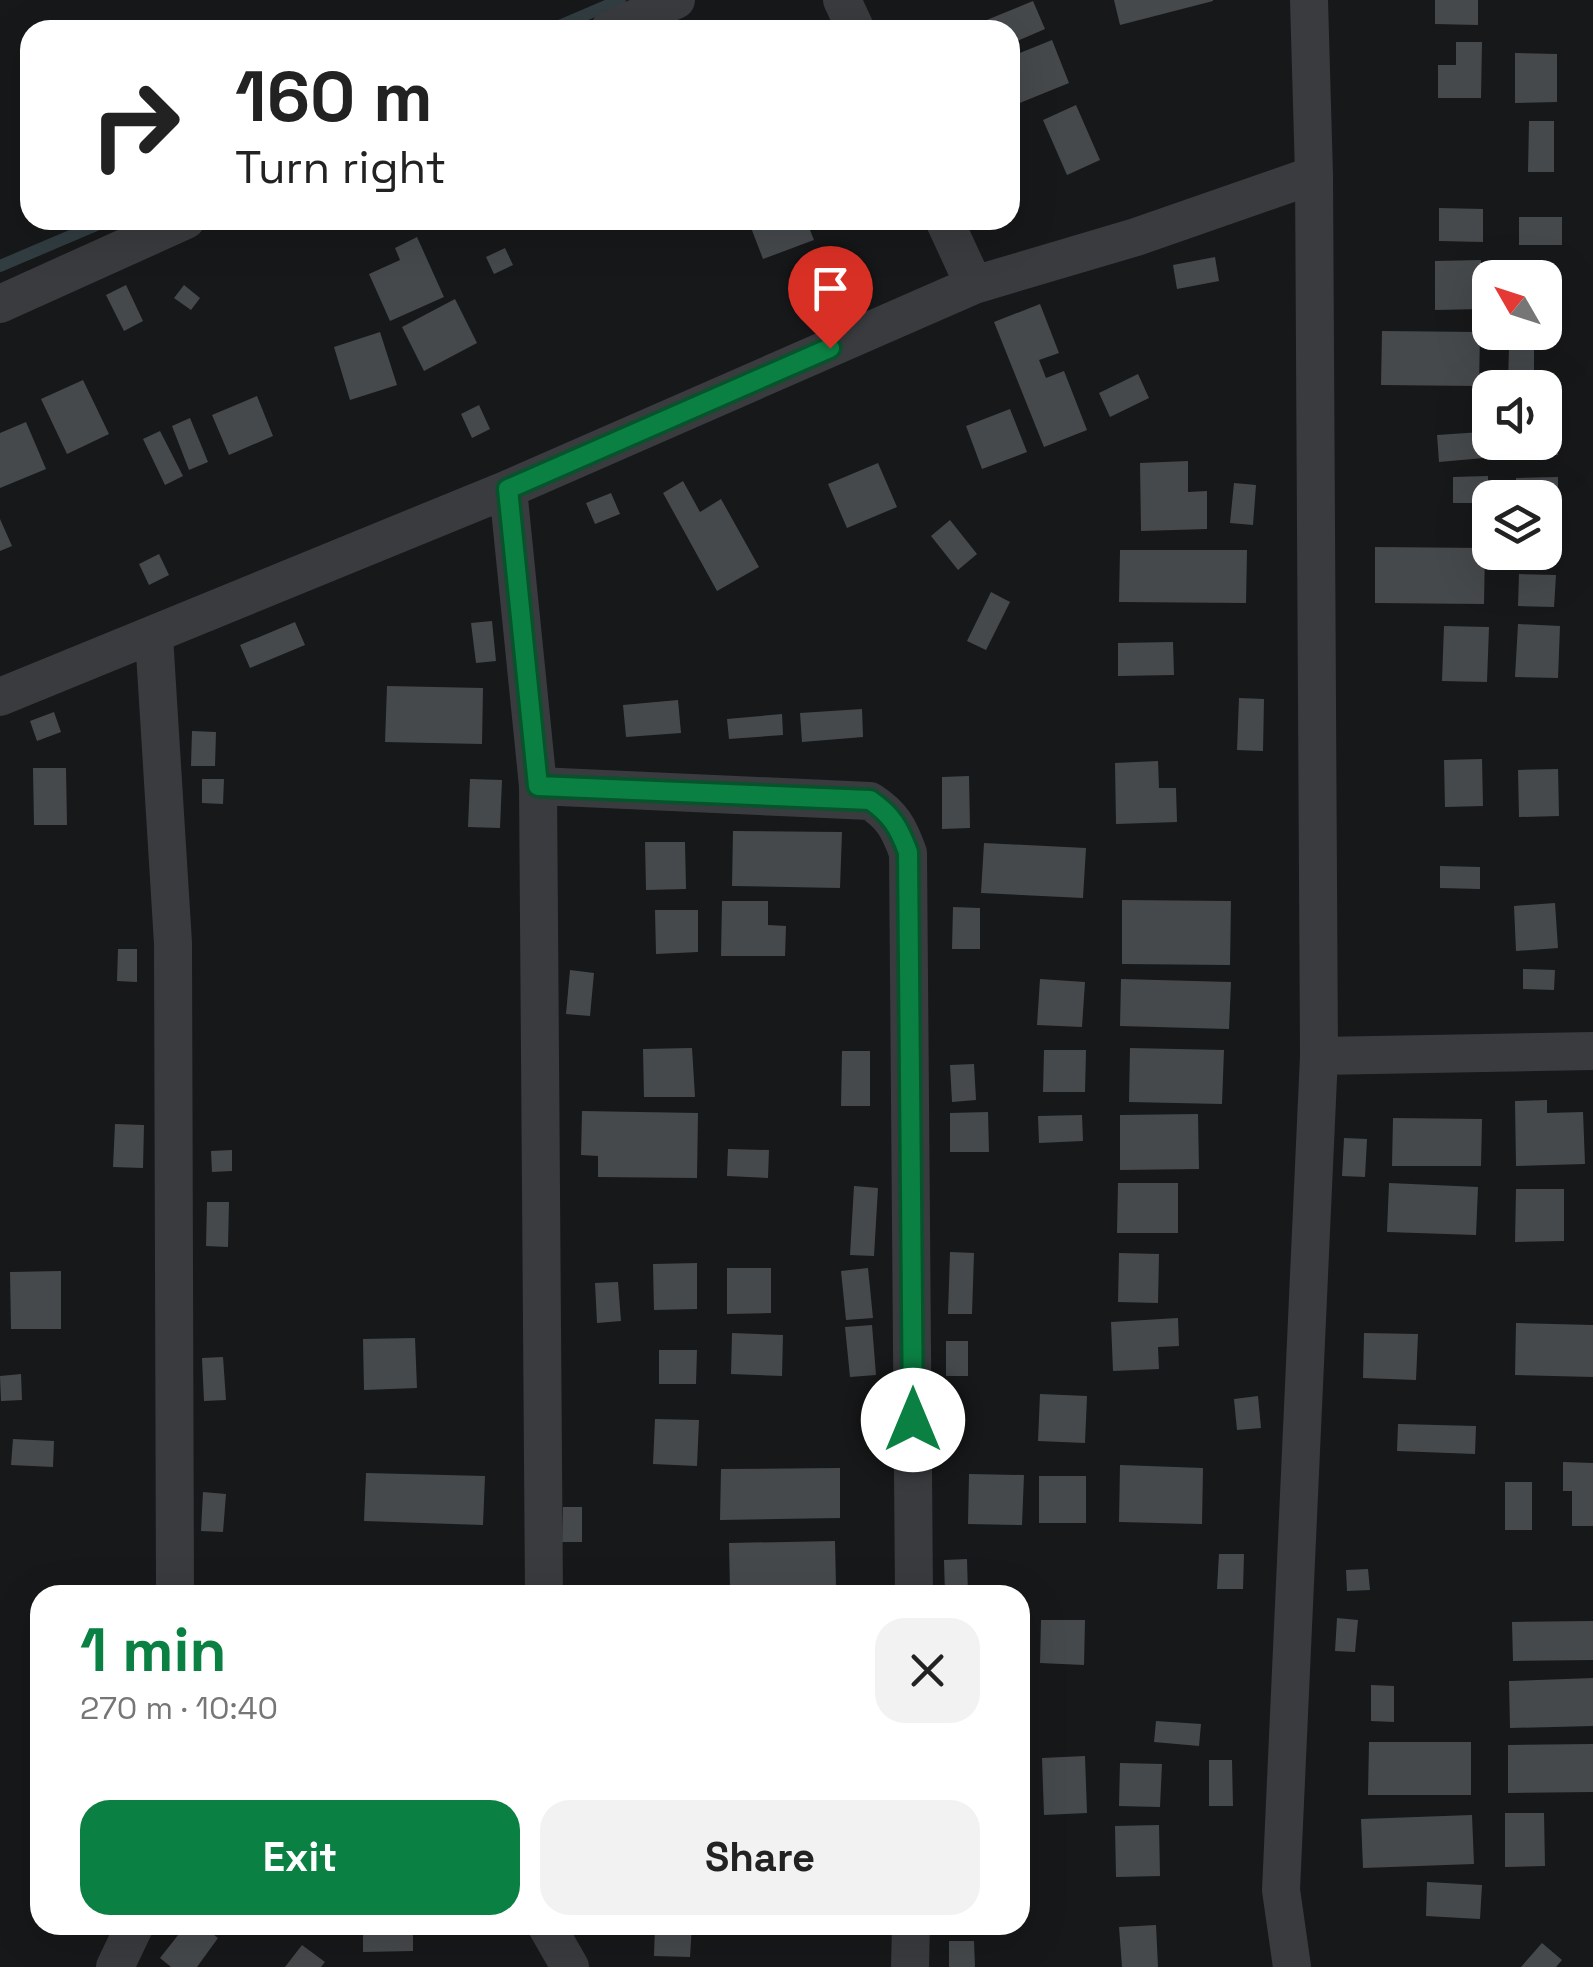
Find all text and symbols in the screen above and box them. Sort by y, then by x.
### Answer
text: 160 m [235,52,433,141]
icon: right [70,60,200,190]
text: Turn right [235,139,446,196]
pin [788,246,873,349]
north arrow [1472,260,1562,350]
map controls [1472,260,1562,570]
icon: arrive [803,261,858,316]
button: sound [1472,370,1562,460]
button: layers [1472,480,1562,570]
position arrow [861,1368,965,1472]
text: 1 min [80,1612,227,1689]
button: close [875,1618,980,1723]
text: 270 m · 10:40 [80,1688,278,1728]
button: Exit [80,1800,520,1915]
button: Share [540,1800,980,1915]

